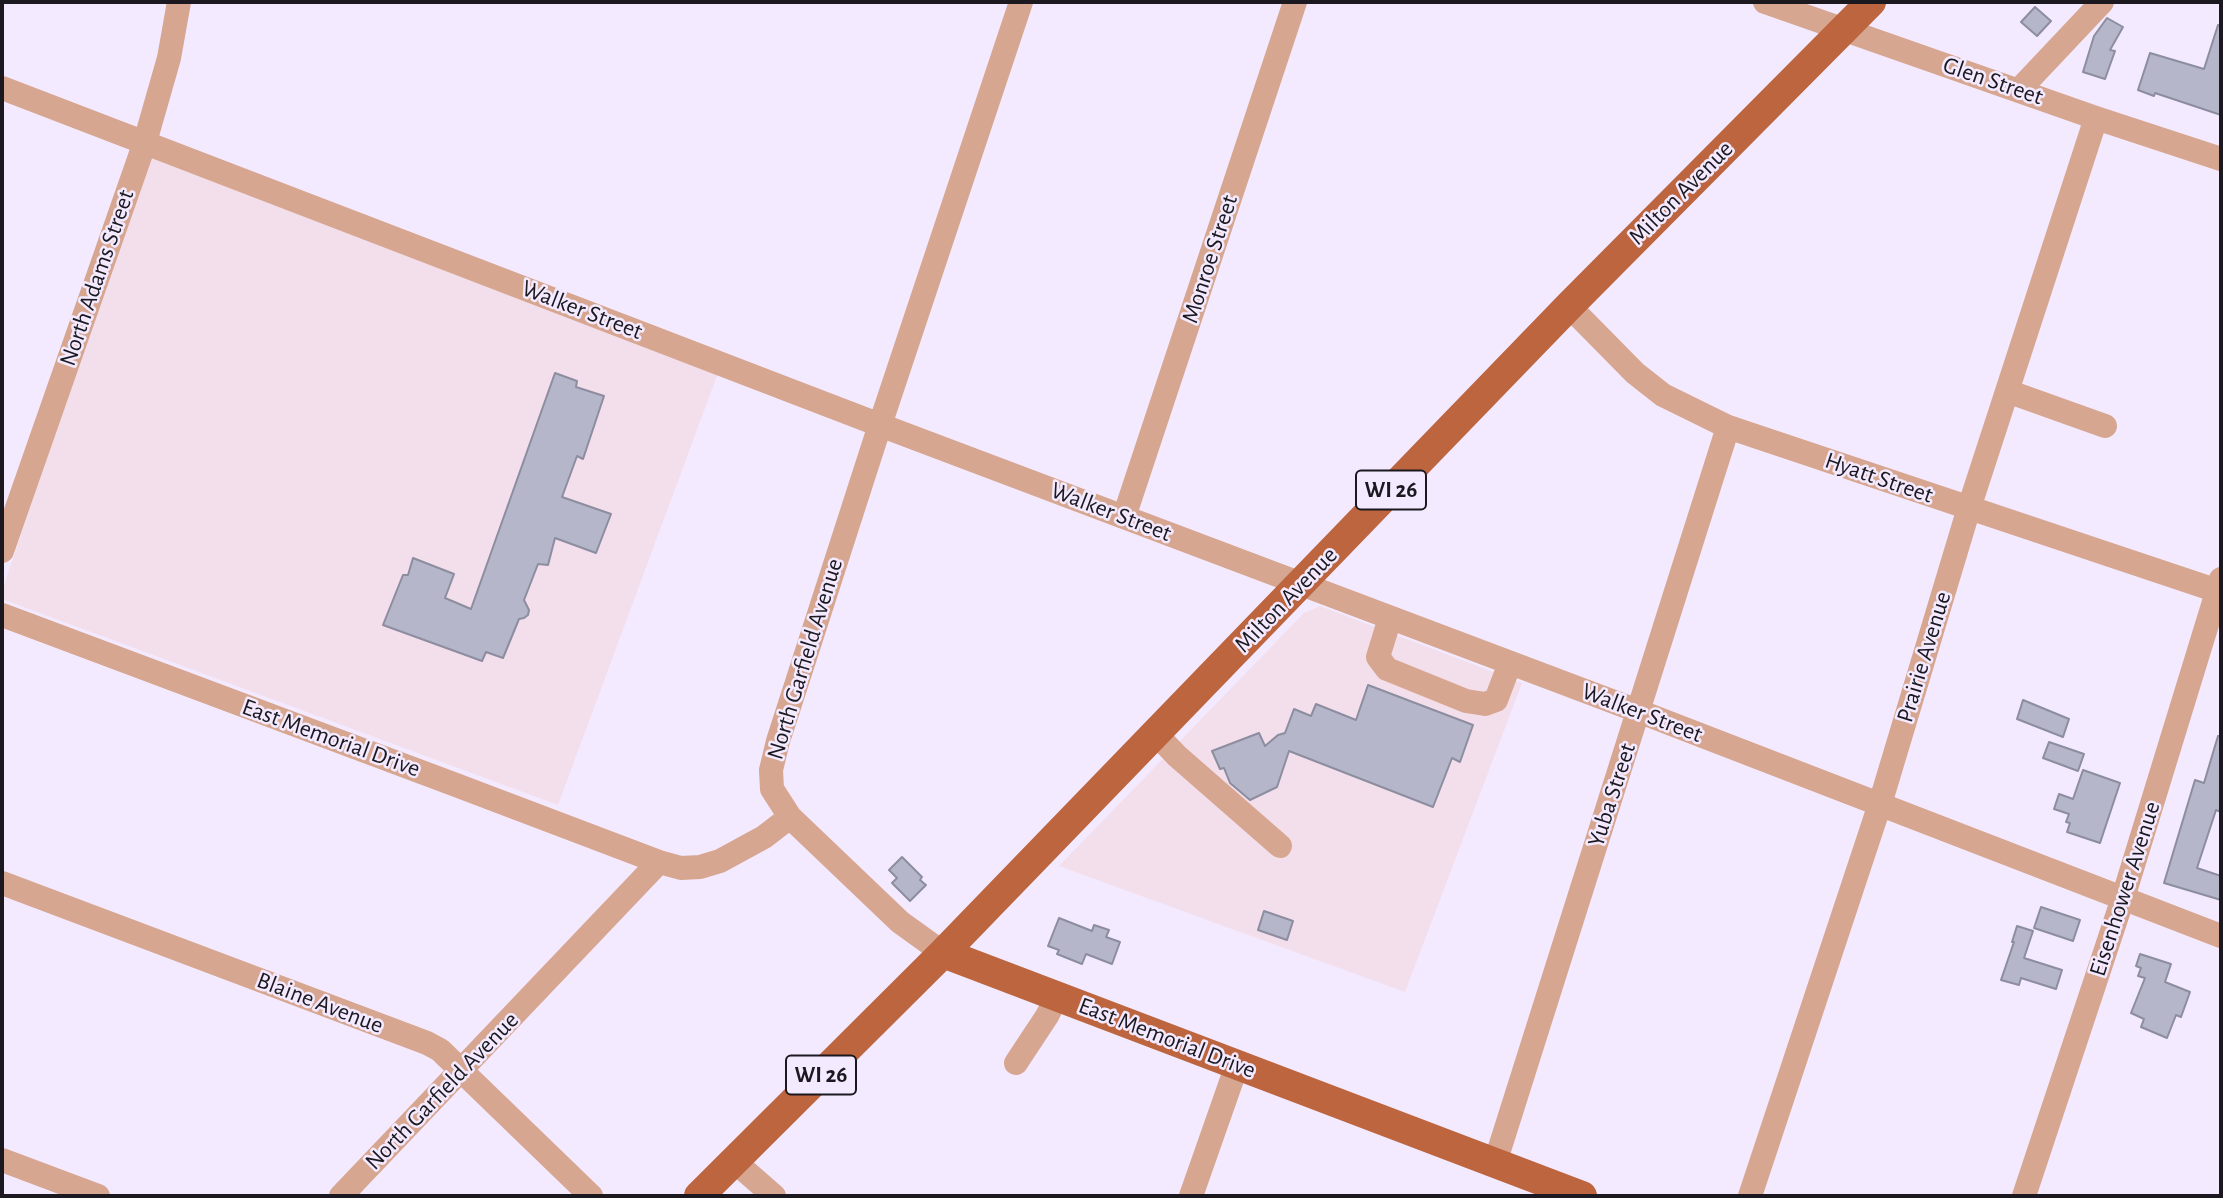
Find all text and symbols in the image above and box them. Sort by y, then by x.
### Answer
street label: Glen Street [1939,50,2047,112]
street label: Milton Avenue [1623,135,1739,251]
street label: North Adams Street [53,186,141,370]
street label: Monroe Street [1176,191,1244,327]
street label: Walker Street [518,274,646,346]
street label: Hyatt Street [1821,446,1937,510]
road number: WI 26 [1356,470,1426,510]
street label: Walker Street [1047,476,1175,548]
street label: Milton Avenue [1228,541,1344,659]
street label: North Garfield Avenue [761,555,849,763]
street label: Prairie Avenue [1890,588,1958,726]
street label: Walker Street [1578,677,1706,749]
street label: East Memorial Drive [238,692,424,784]
street label: Yuba Street [1582,740,1642,850]
street label: Eisenhower Avenue [2083,798,2167,980]
street label: Blaine Avenue [253,966,387,1040]
street label: East Memorial Drive [1074,991,1260,1085]
street label: North Garfield Avenue [359,1006,525,1176]
road number: WI 26 [786,1056,856,1094]

